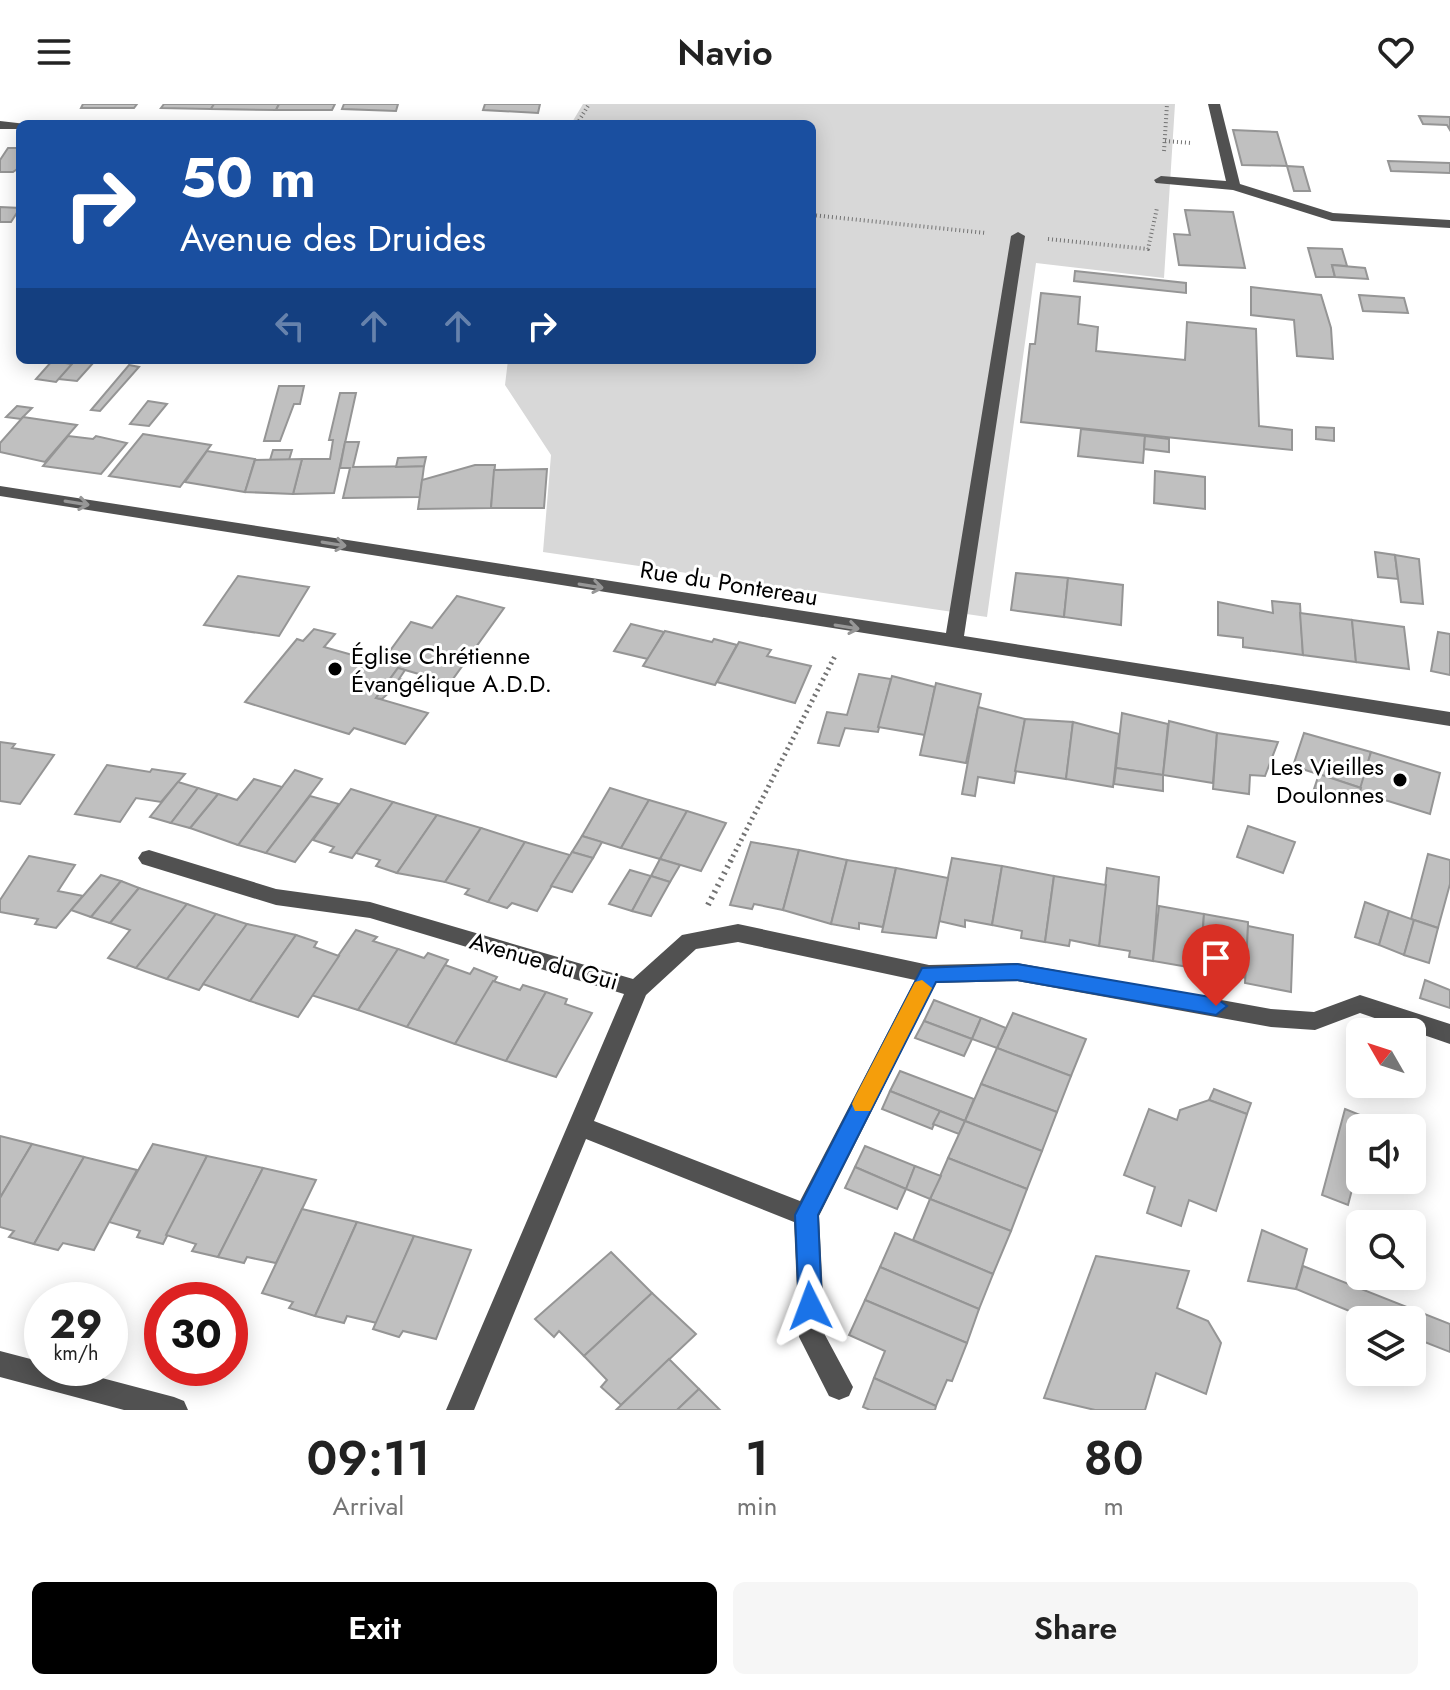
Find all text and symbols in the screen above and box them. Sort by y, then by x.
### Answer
text: Navio [677,26,773,78]
icon: menu [32,30,76,74]
icon: heart [1374,30,1418,74]
text: 50 m [180,137,316,218]
icon: right [48,152,152,256]
text: Avenue des Druides [180,212,486,264]
icon: left [268,304,312,348]
icon: ahead [352,304,396,348]
icon: ahead [436,304,480,348]
icon: right [520,304,564,348]
one-way arrow [64,496,89,511]
one-way arrow [321,538,346,553]
street label: Rue du Pontereau [638,552,820,614]
one-way arrow [577,579,603,594]
one-way arrow [834,620,859,635]
place label: Église Chrétienne Évangélique A.D.D. [351,638,552,701]
marker: Église Chrétienne Évangélique A.D.D. [326,660,344,678]
place label: Les Vieilles Doulonnes [1270,749,1384,812]
marker: Les Vieilles Doulonnes [1391,771,1409,789]
street label: Avenue du Gui [466,923,622,999]
pin [1182,924,1250,1006]
icon: arrive [1194,936,1238,980]
north arrow [1346,1018,1426,1098]
map controls [1346,1018,1426,1386]
button: sound [1346,1114,1426,1194]
button: search [1346,1210,1426,1290]
position arrow [768,1264,852,1348]
speed limit sign: 30 [144,1282,248,1386]
text: 29 [50,1295,103,1353]
button: layers [1346,1306,1426,1386]
text: km/h [53,1339,99,1368]
text: 09:11 [306,1424,430,1493]
text: 1 [745,1424,769,1493]
text: 80 [1084,1424,1144,1493]
text: Arrival [333,1487,404,1525]
text: min [737,1487,777,1525]
text: m [1104,1487,1124,1525]
button: Exit [32,1582,717,1674]
button: Share [733,1582,1418,1674]

